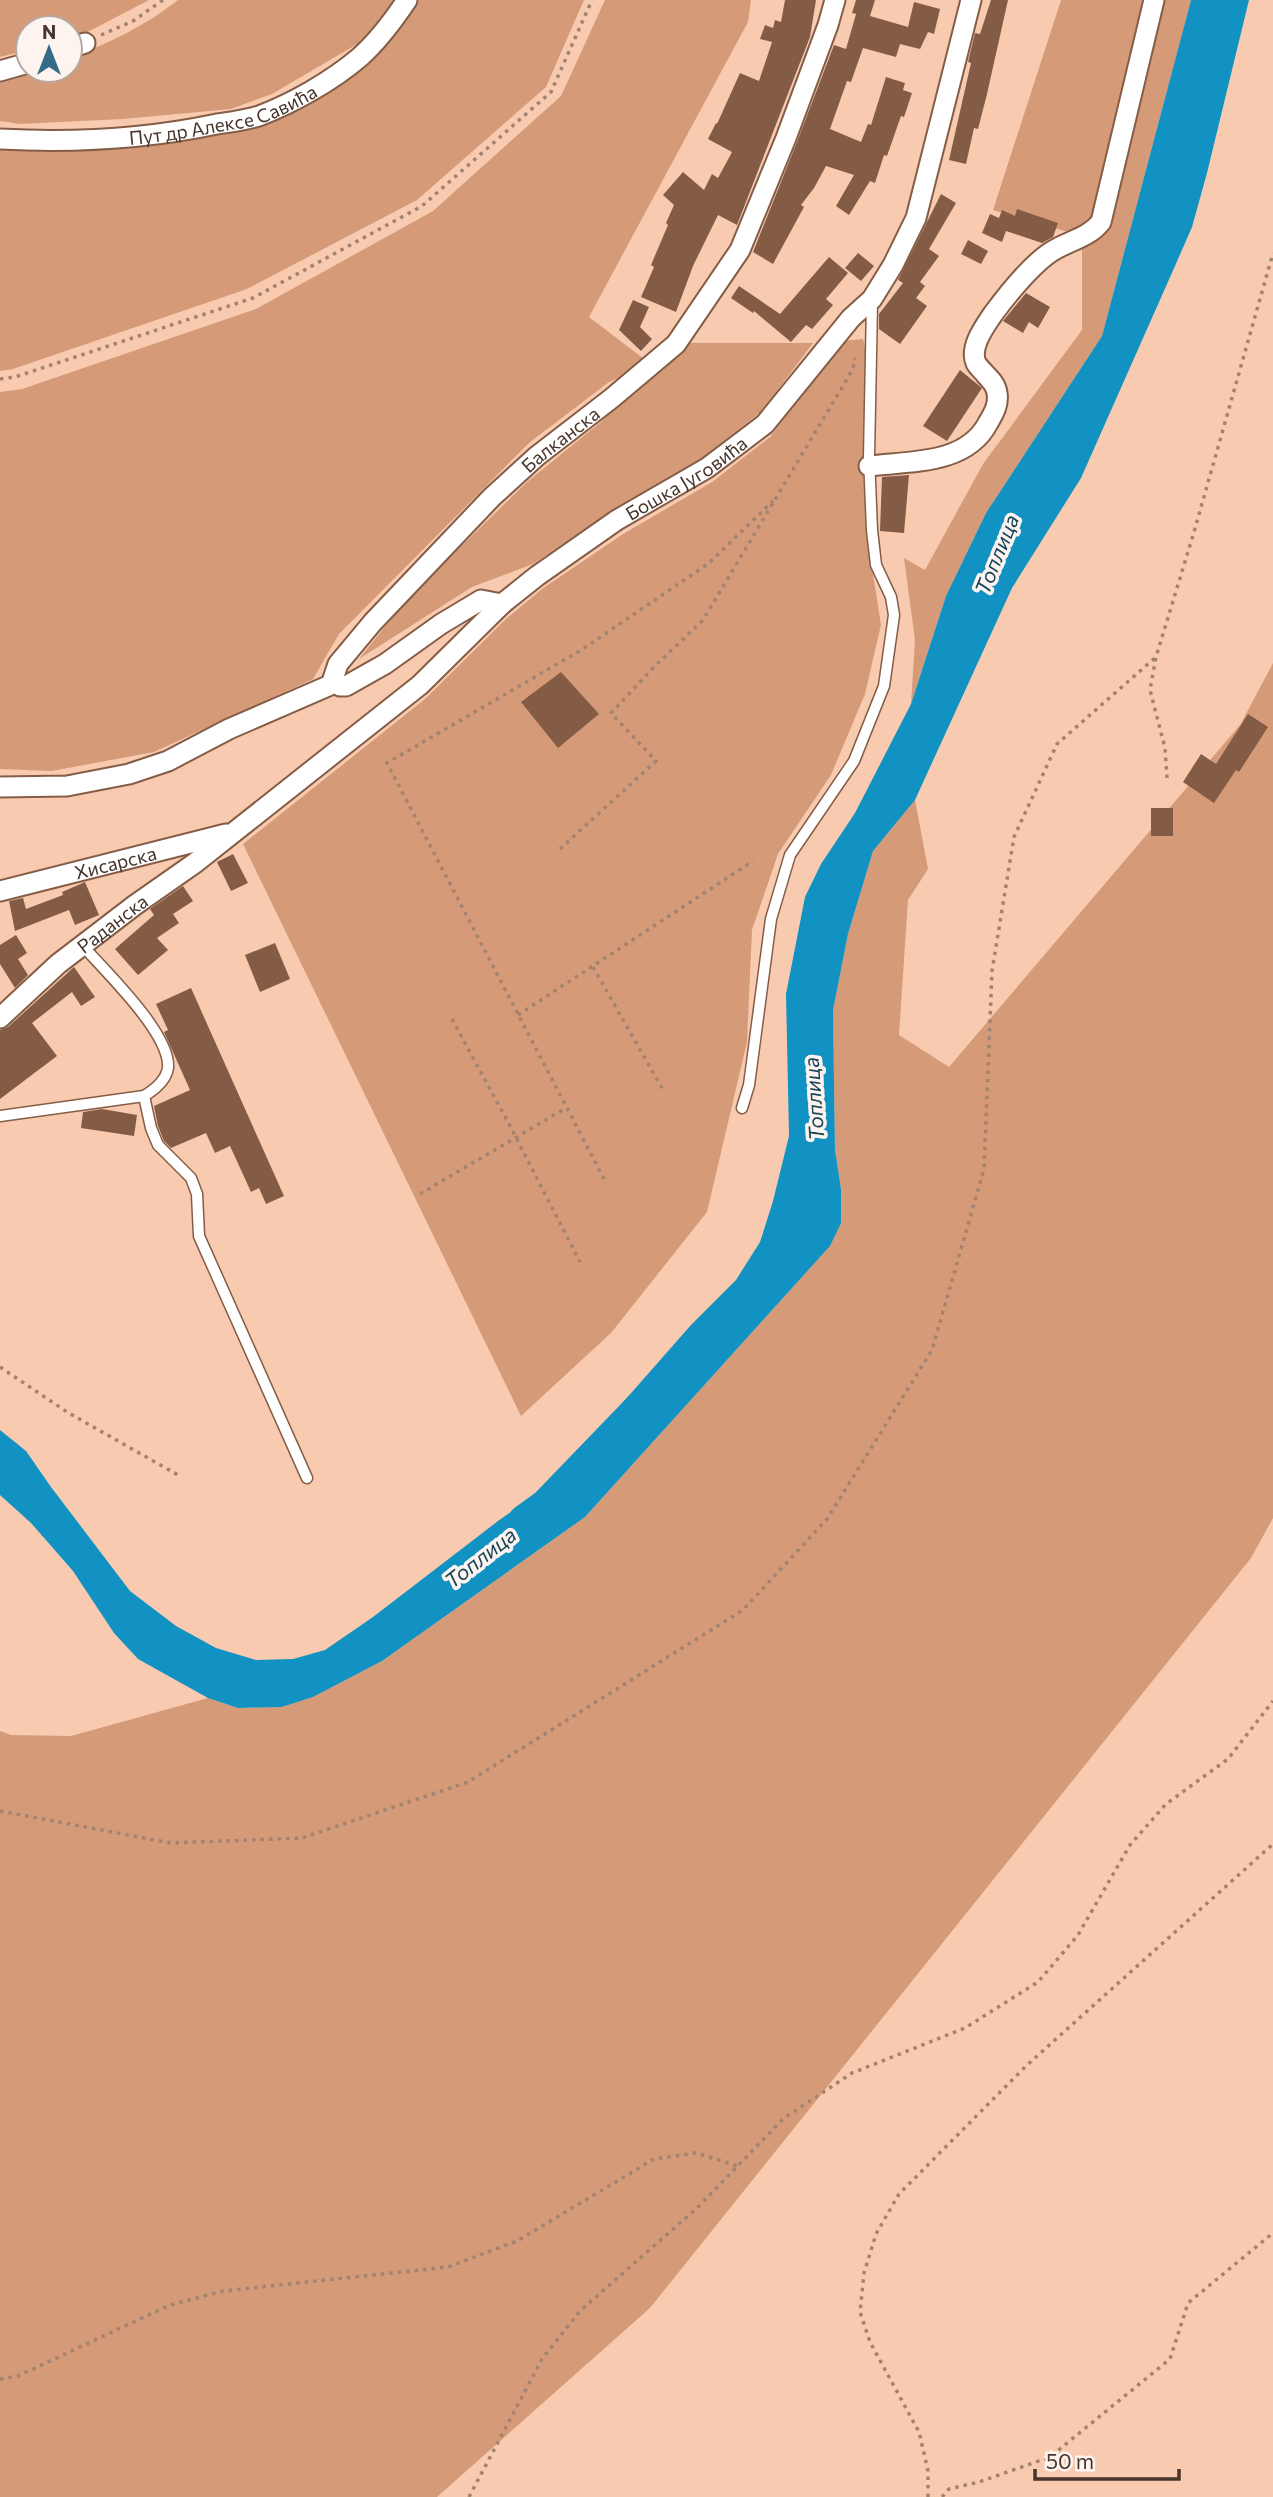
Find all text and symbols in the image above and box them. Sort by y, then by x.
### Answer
north arrow [14,14,84,84]
text: N [42,20,56,43]
street label: Пут др Алексе Савића [128,79,321,149]
street label: Балканска [516,401,603,477]
street label: Бошка Југовића [621,431,751,524]
water label: Топлица [969,510,1023,597]
street label: Хисарска [72,841,159,883]
street label: Раданска [72,889,152,957]
water label: Топлица [798,1056,828,1142]
water label: Топлица [439,1521,521,1593]
scale bar [1035,2438,1178,2482]
text: 50 m [1046,2448,1094,2473]

